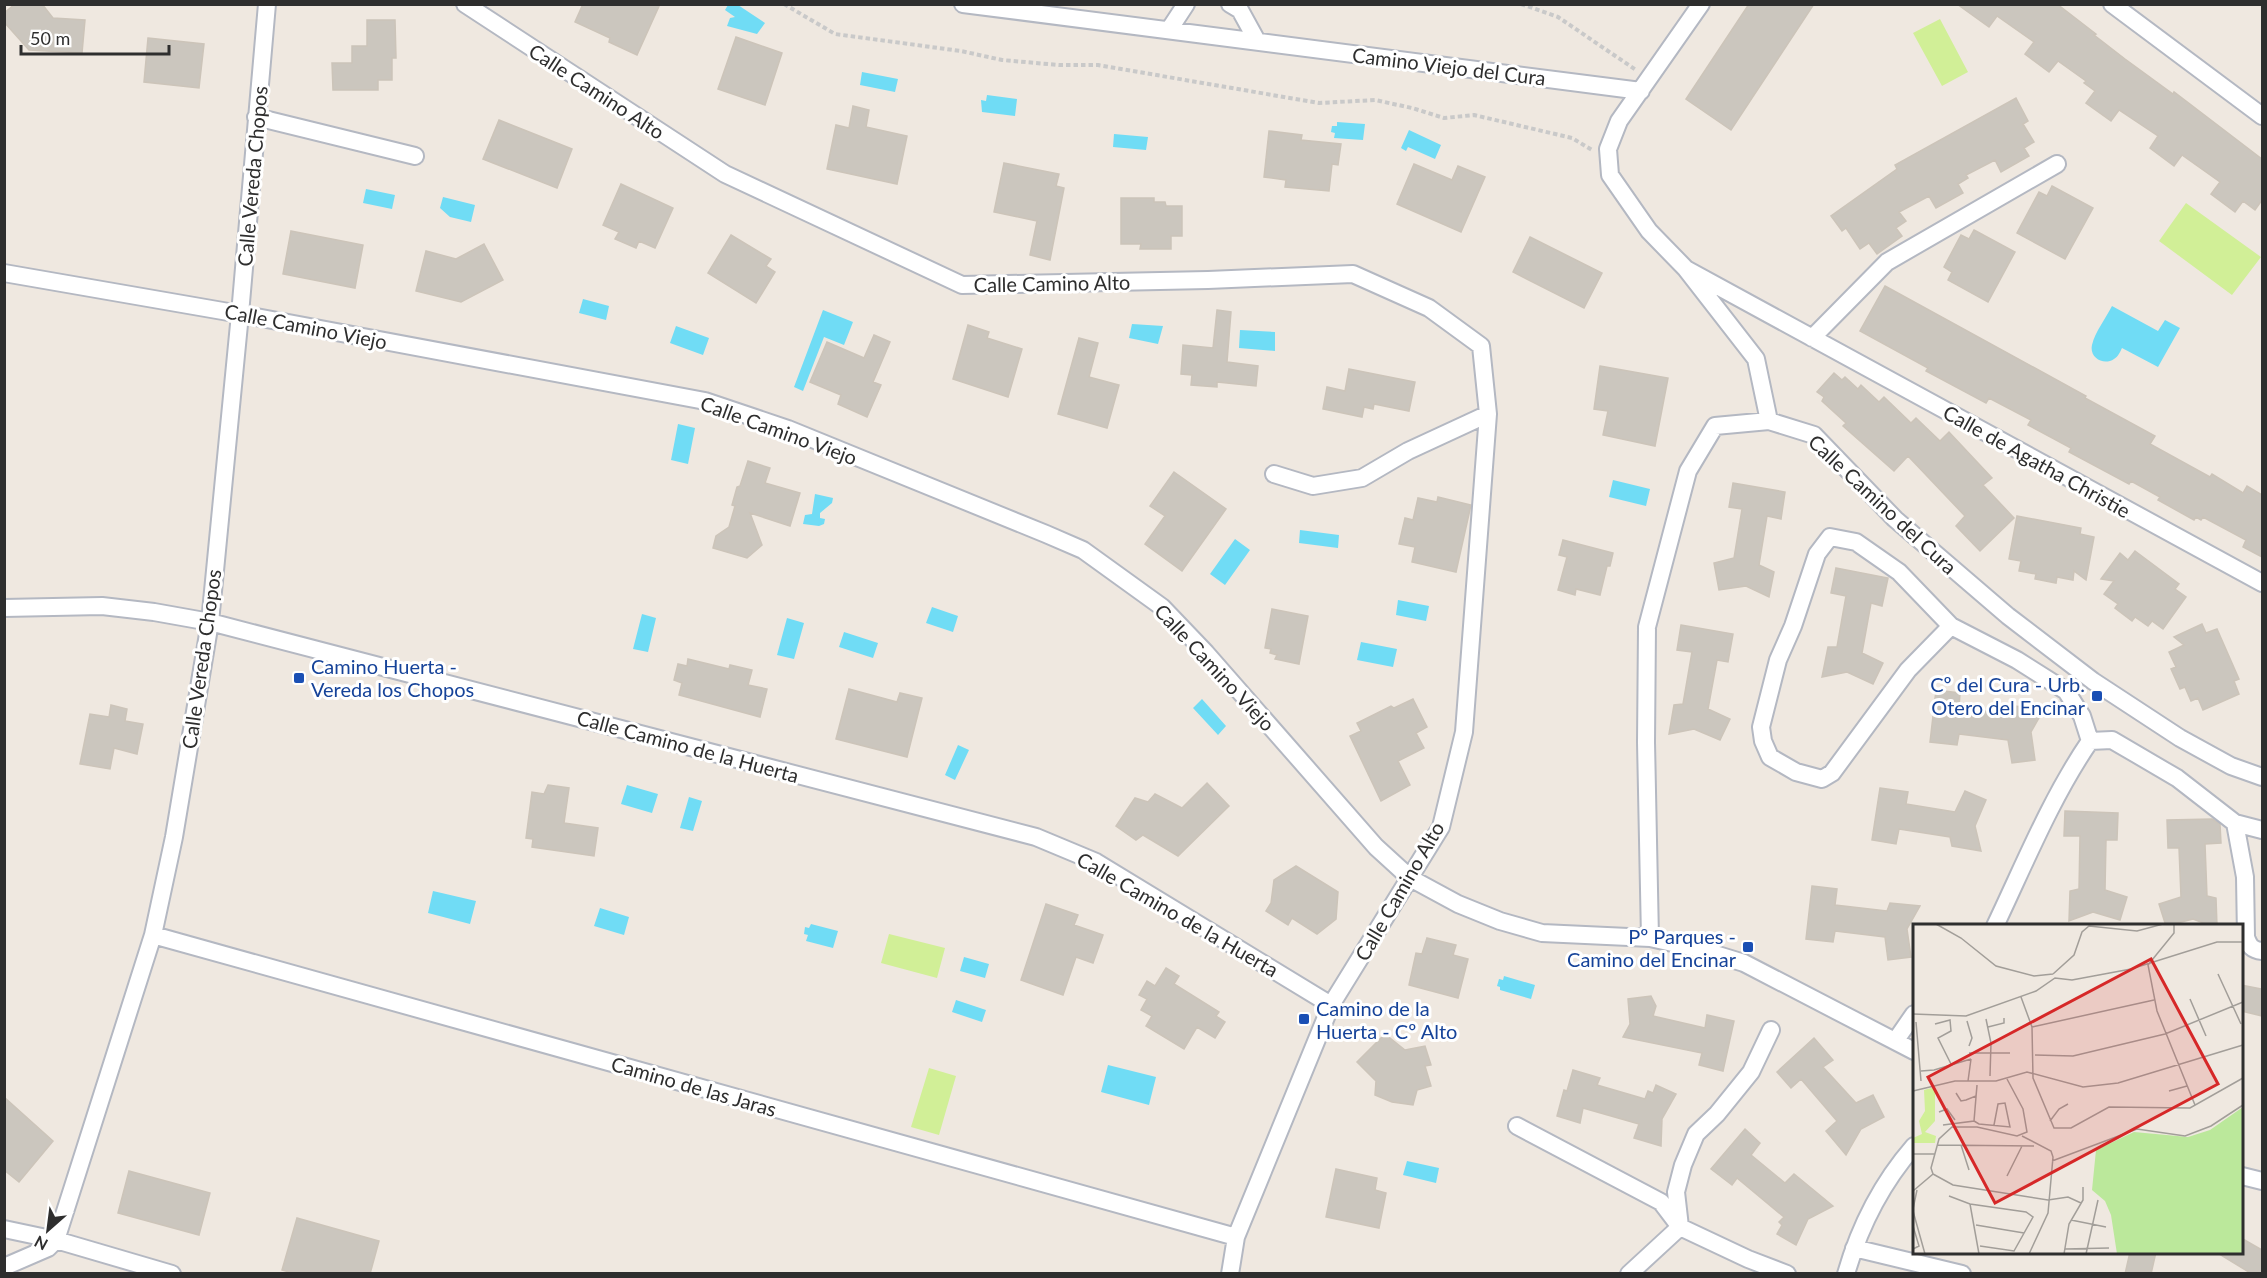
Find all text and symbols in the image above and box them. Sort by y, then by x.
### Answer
scale bar [21,18,170,56]
text: 50 m [30,27,70,49]
street label: Calle Camino Alto [525,38,669,144]
street label: Camino Viejo del Cura [1351,42,1547,90]
street label: Calle Vereda Chopos [232,85,272,267]
street label: Calle Camino Alto [973,270,1131,296]
street label: Calle Camino Viejo [223,298,389,354]
street label: Calle Camino Viejo [697,391,861,469]
street label: Calle de Agatha Christie [1939,400,2135,522]
street label: Calle Camino del Cura [1804,429,1962,579]
street label: Calle Vereda Chopos [177,568,225,750]
street label: Calle Camino Viejo [1150,599,1280,735]
place label: Camino Huerta - Vereda los Chopos [311,654,474,701]
marker: Camino Huerta - Vereda los Chopos [292,671,306,685]
place label: Cº del Cura - Urb. Otero del Encinar [1930,672,2086,719]
marker: Cº del Cura - Urb. Otero del Encinar [2090,689,2104,703]
street label: Calle Camino de la Huerta [575,705,801,787]
street label: Calle Camino Alto [1349,817,1449,965]
street label: Calle Camino de la Huerta [1073,846,1283,982]
place label: Pº Parques - Camino del Encinar [1567,924,1737,971]
inset map [1913,924,2243,1254]
marker: Pº Parques - Camino del Encinar [1741,940,1755,954]
place label: Camino de la Huerta - Cº Alto [1316,996,1457,1043]
marker: Camino de la Huerta - Cº Alto [1297,1012,1311,1026]
street label: Camino de las Jaras [609,1051,779,1121]
north arrow [18,1200,78,1260]
text: N [31,1232,51,1255]

